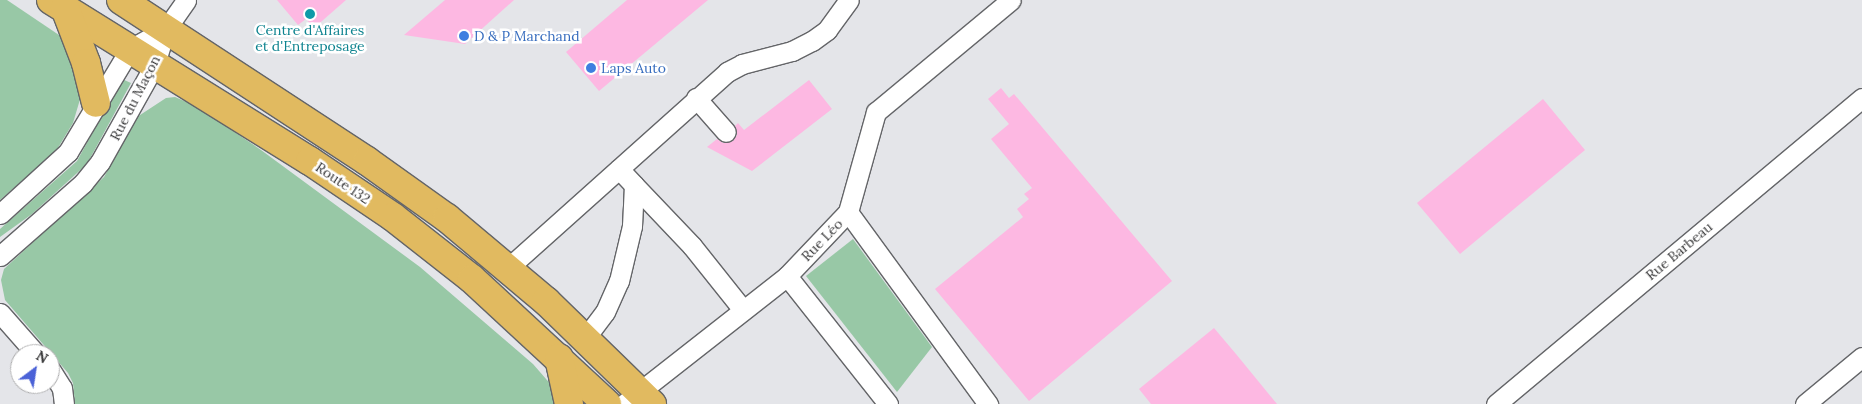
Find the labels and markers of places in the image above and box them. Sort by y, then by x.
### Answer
marker: Centre d'Affaires et d'Entreposage [304,8,316,20]
place label: Centre d'Affaires et d'Entreposage [255,22,365,54]
place label: D & P Marchand [474,28,580,44]
marker: D & P Marchand [458,30,470,42]
place label: Laps Auto [601,60,666,76]
marker: Laps Auto [585,62,597,74]

